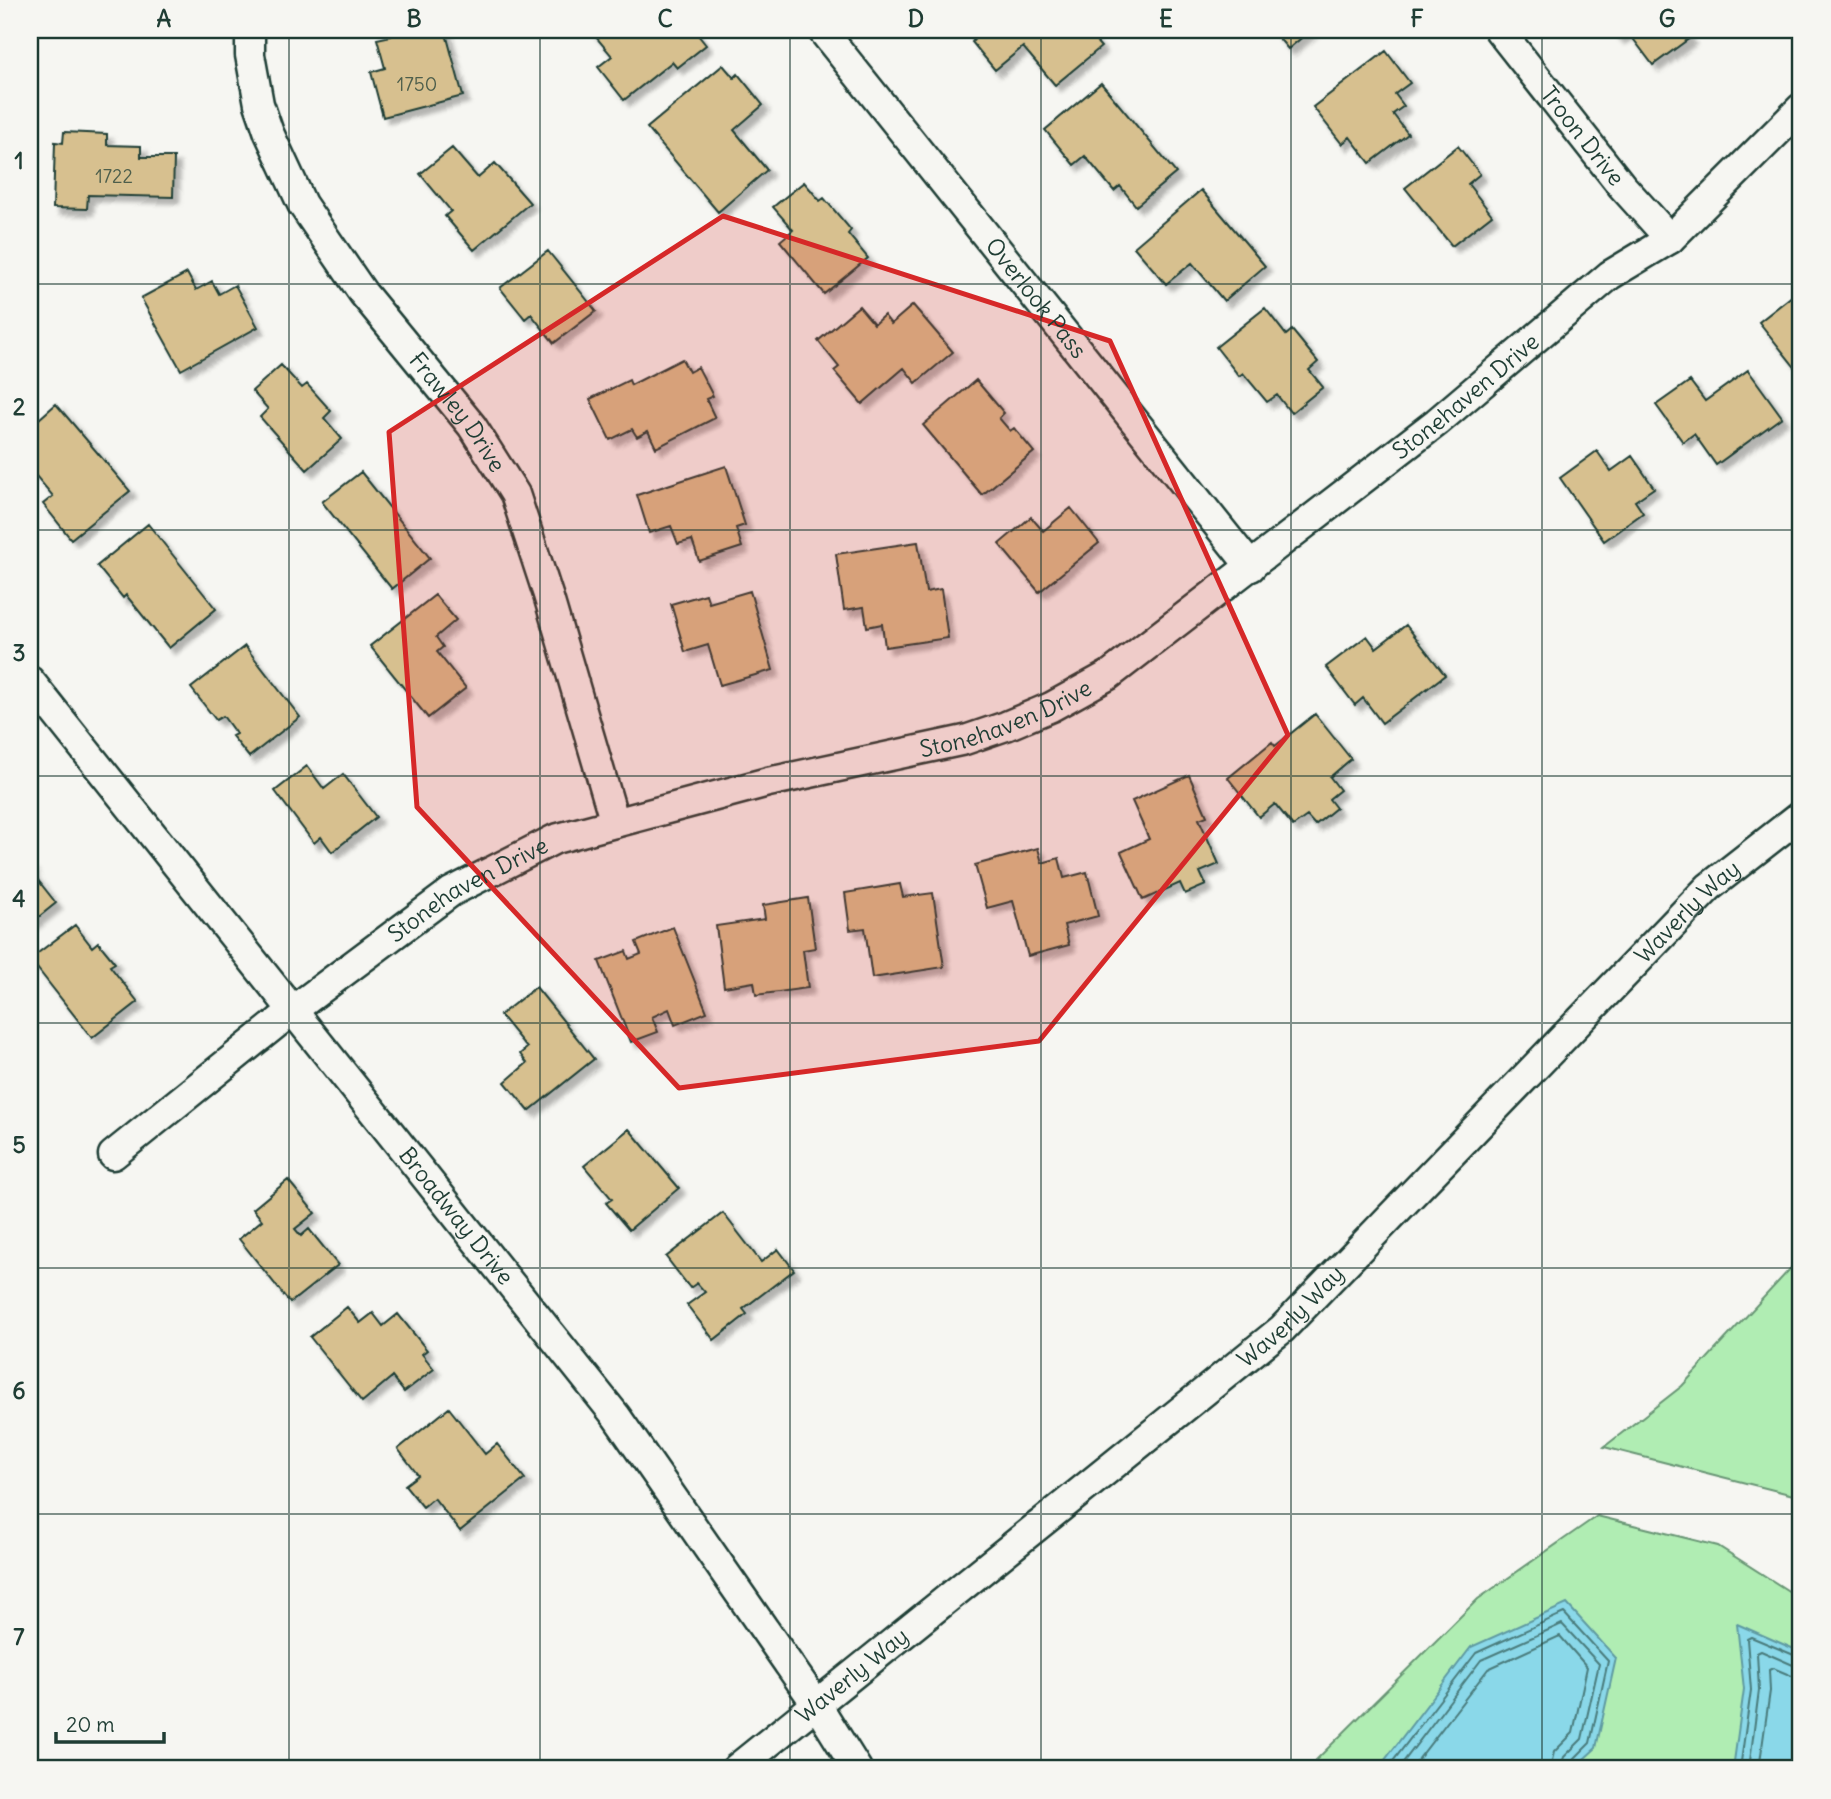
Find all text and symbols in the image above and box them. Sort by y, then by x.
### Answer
text: A [157,4,172,33]
text: B [406,4,422,33]
text: C [657,4,673,33]
text: D [908,4,924,33]
text: E [1159,4,1173,33]
text: F [1410,4,1424,33]
text: G [1659,4,1675,33]
house number: 1750 [397,72,437,96]
street label: Troon Drive [1535,80,1631,191]
text: 1 [14,146,24,175]
house number: 1722 [95,164,133,188]
street label: Overlook Pass [979,231,1093,364]
street label: Stonehaven Drive [1386,327,1545,465]
street label: Frawley Drive [403,346,512,477]
text: 2 [13,392,26,421]
text: 3 [12,638,26,667]
street label: Stonehaven Drive [917,673,1096,763]
street label: Stonehaven Drive [382,830,552,948]
street label: Waverly Way [1628,853,1745,969]
text: 4 [12,884,26,913]
text: 5 [12,1130,26,1159]
street label: Broadway Drive [393,1141,520,1290]
street label: Waverly Way [1231,1259,1350,1373]
text: 6 [12,1376,26,1405]
street label: Waverly Way [790,1621,914,1729]
text: 7 [13,1622,25,1651]
scale bar [56,1701,164,1745]
text: 20 m [66,1711,115,1738]

